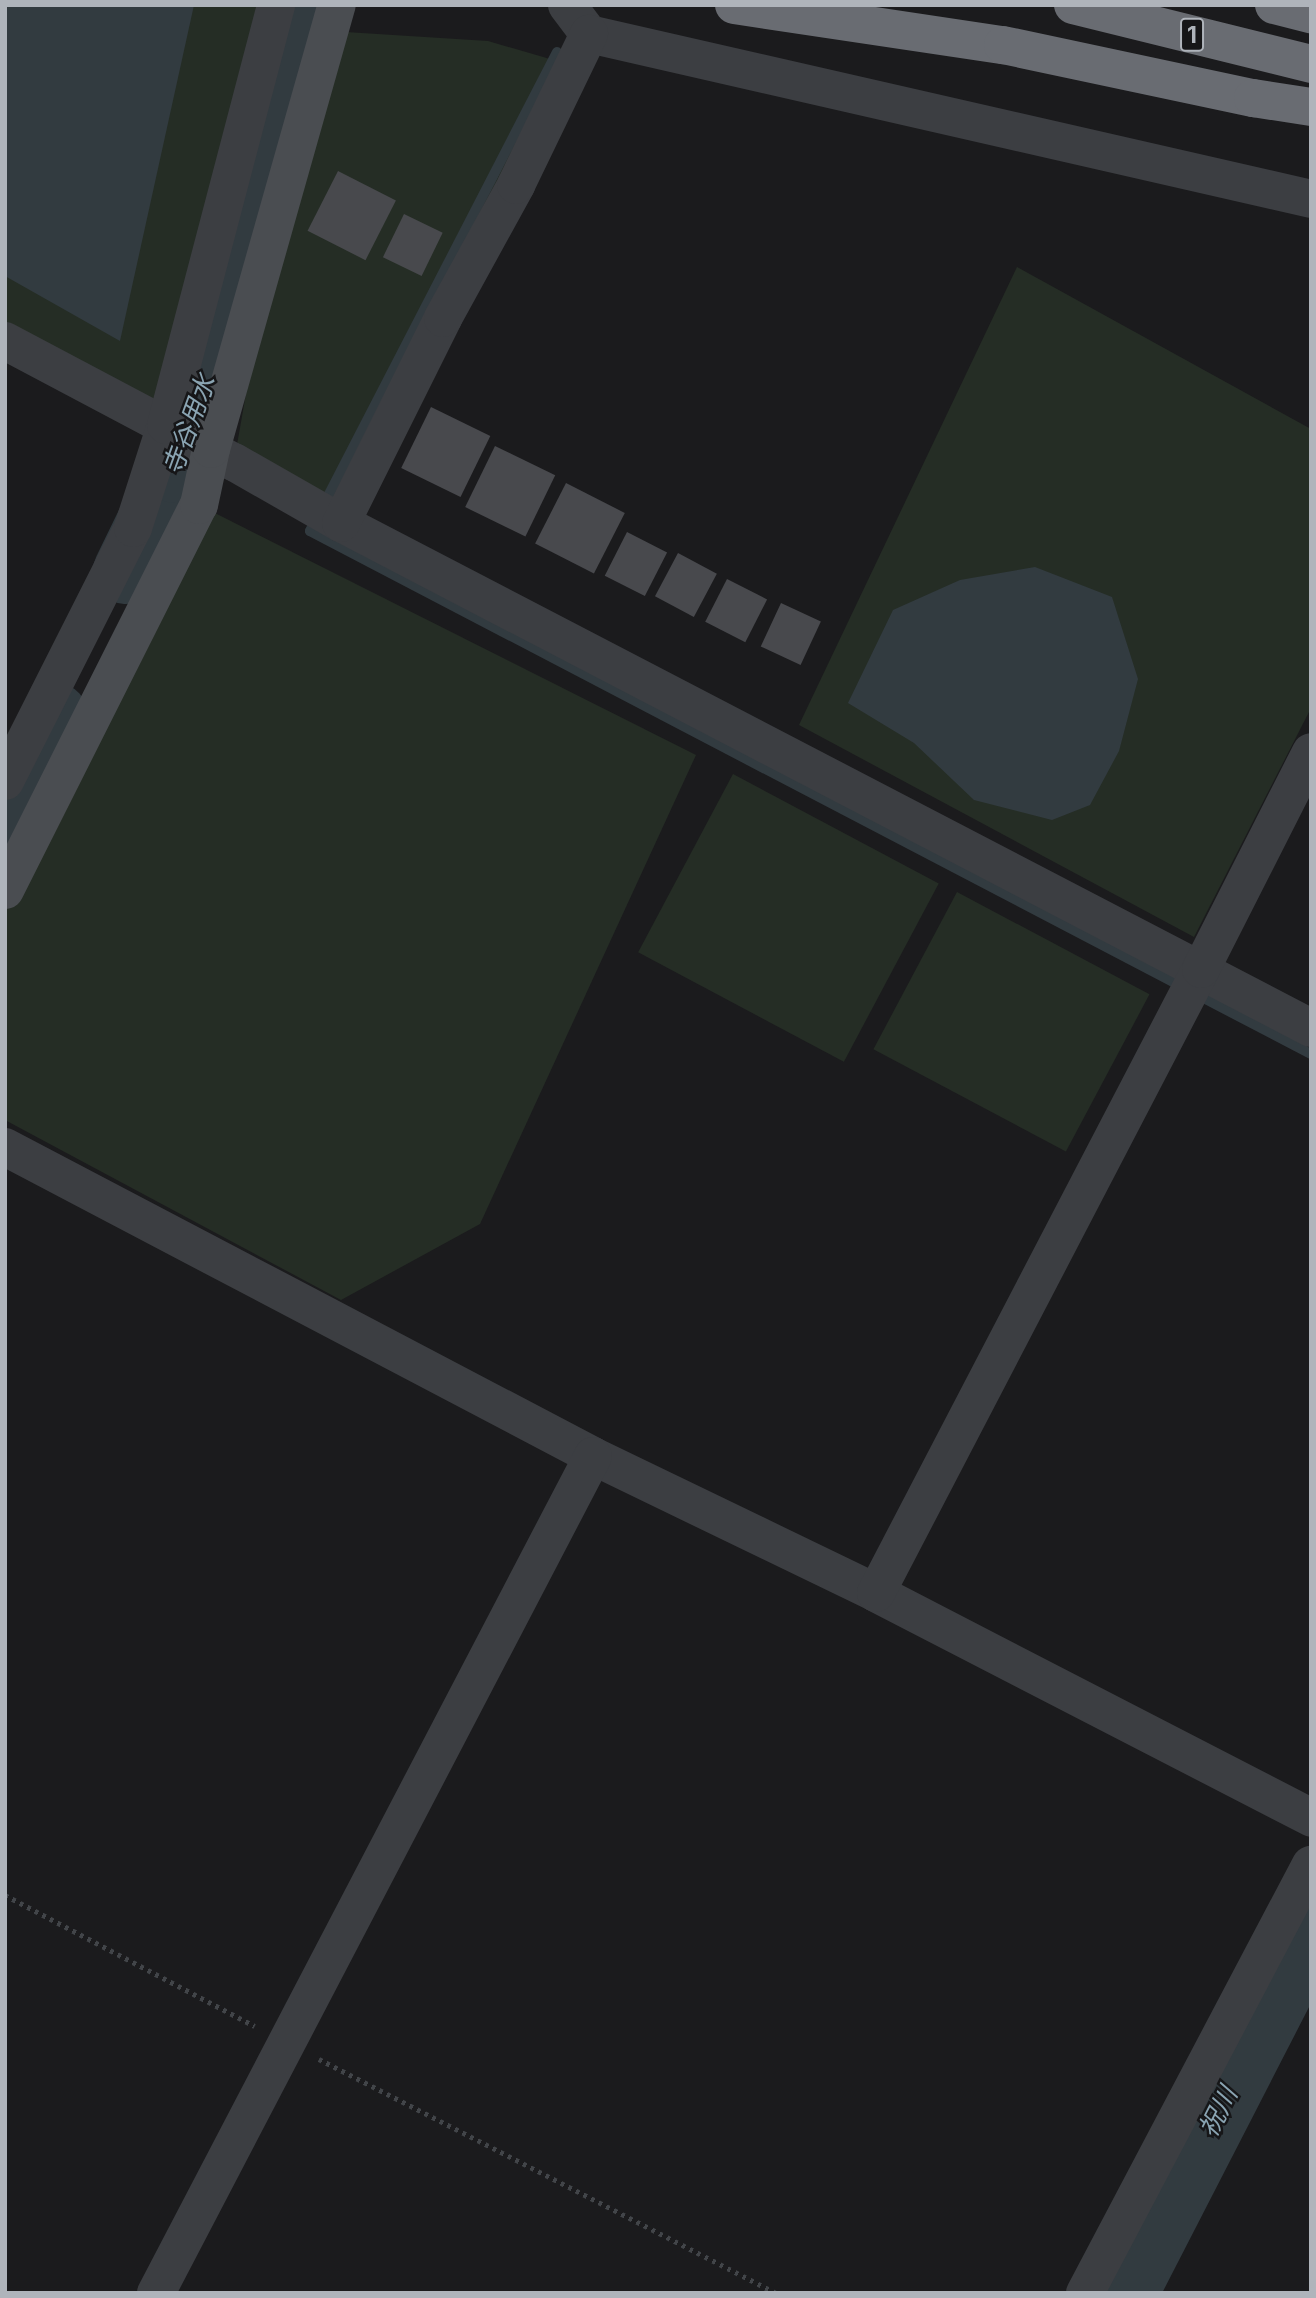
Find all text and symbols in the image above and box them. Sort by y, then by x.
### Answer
road number: 1 [1180,16,1204,54]
water label: 寺谷用水 [157,371,221,479]
water label: 祝川 [1192,2082,1244,2142]

